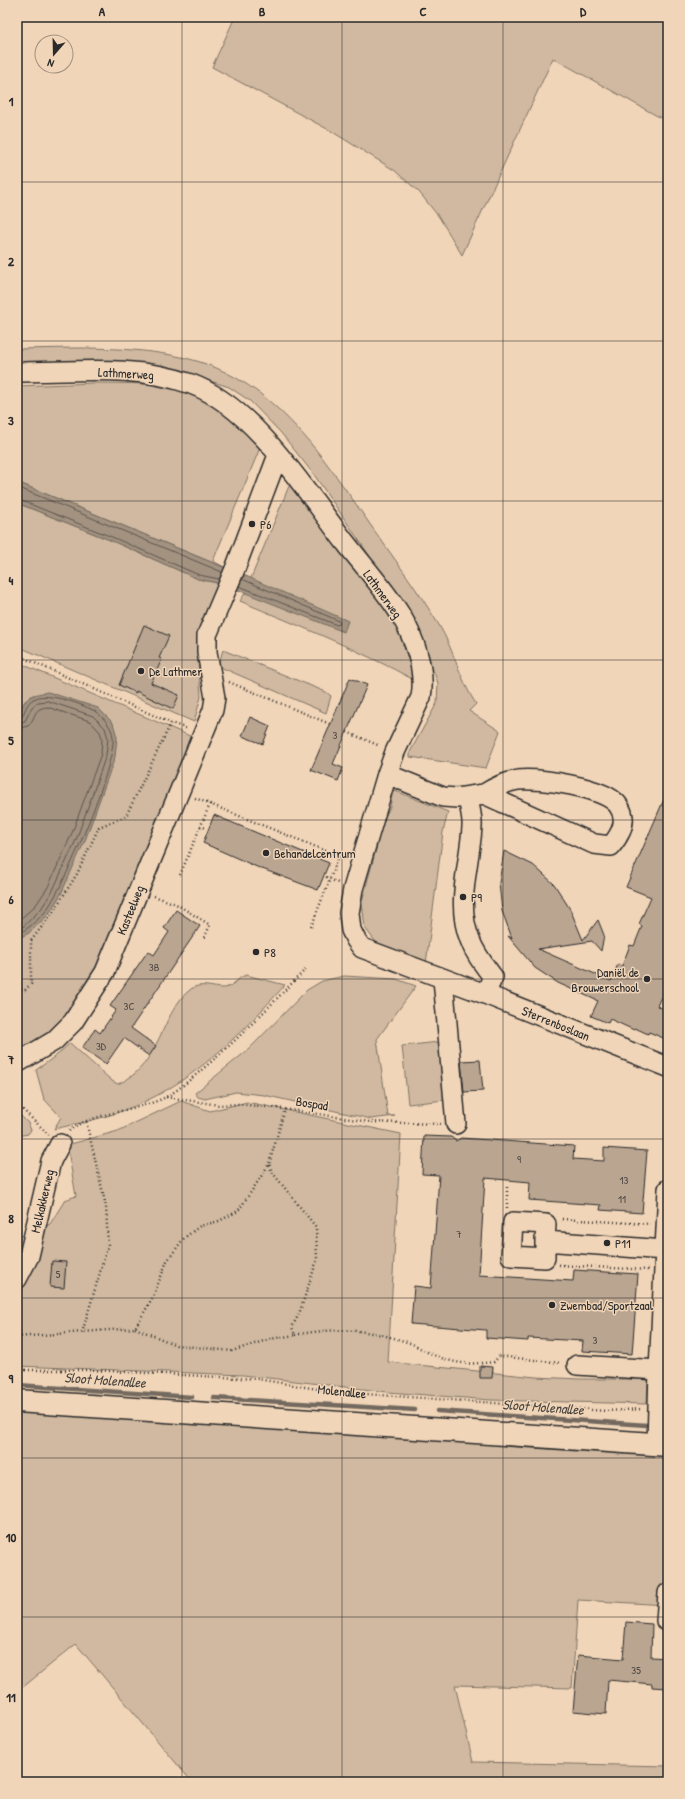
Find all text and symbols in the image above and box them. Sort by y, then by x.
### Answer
text: A [99,2,106,20]
text: B [259,2,266,20]
text: C [419,2,427,20]
text: D [580,2,587,20]
north arrow [34,34,74,74]
text: N [45,56,56,71]
text: 1 [9,92,14,110]
text: 2 [8,252,15,270]
street label: Lathmerweg [98,363,155,383]
text: 3 [8,411,14,429]
place label: P6 [260,515,271,533]
marker: P6 [247,519,257,529]
street label: Lathmerweg [359,566,407,622]
text: 4 [9,571,14,589]
place label: De Lathmer [149,662,202,680]
marker: De Lathmer [136,666,146,676]
house number: 3 [333,728,338,742]
text: 5 [8,731,14,749]
place label: Behandelcentrum [274,844,356,862]
marker: Behandelcentrum [261,848,271,858]
street label: Kasteelweg [112,882,148,938]
place label: P9 [471,888,482,906]
text: 6 [8,890,14,908]
marker: P9 [458,892,468,902]
place label: P8 [264,943,276,961]
marker: P8 [251,947,261,957]
house number: 3B [149,960,160,974]
place label: Daniël de Brouwerschool [571,963,640,996]
marker: Daniël de Brouwerschool [642,974,652,984]
house number: 3C [124,999,134,1013]
street label: Sterrenboslaan [519,1001,593,1045]
house number: 3D [96,1039,107,1053]
text: 7 [7,1050,15,1068]
street label: Bospad [295,1092,329,1114]
house number: 9 [517,1152,521,1166]
street label: Melkakkerweg [26,1167,58,1235]
house number: 13 [620,1173,629,1187]
house number: 11 [618,1192,626,1206]
text: 8 [8,1209,14,1227]
house number: 7 [456,1227,462,1241]
place label: P11 [615,1234,631,1252]
marker: P11 [602,1238,612,1248]
house number: 5 [56,1267,61,1281]
place label: Zwembad/Sportzaal [560,1296,654,1314]
marker: Zwembad/Sportzaal [547,1300,557,1310]
house number: 3 [593,1333,598,1347]
water label: Sloot Molenallee [64,1367,148,1392]
text: 9 [9,1369,14,1387]
street label: Molenallee [317,1380,367,1402]
water label: Sloot Molenallee [502,1394,586,1419]
text: 10 [6,1528,16,1546]
house number: 35 [631,1663,641,1677]
text: 11 [6,1688,16,1706]

